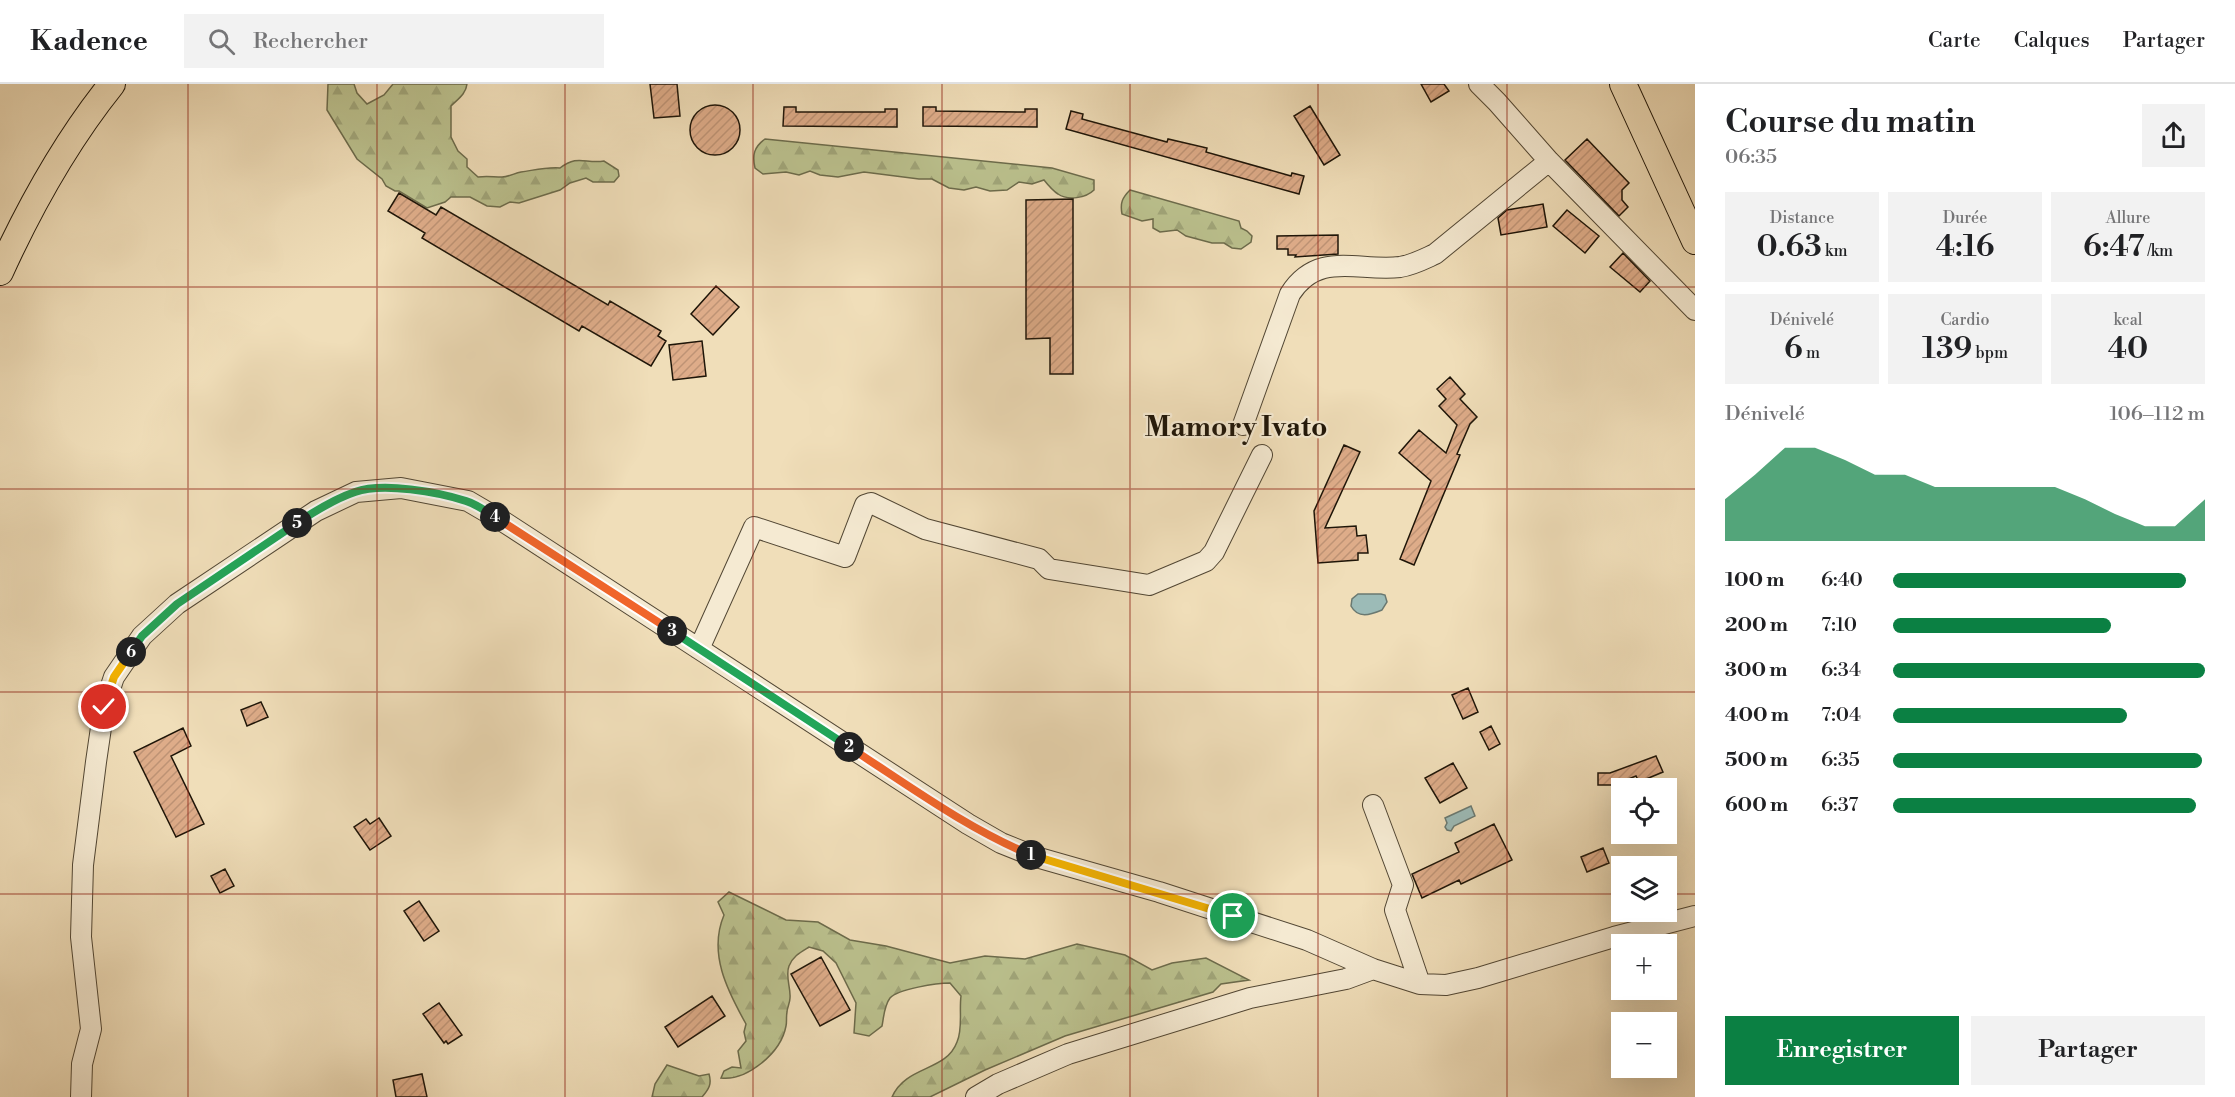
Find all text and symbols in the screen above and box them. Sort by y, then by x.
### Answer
search box [184,14,604,68]
text: Kadence [30,24,148,59]
icon: search [205,25,238,58]
text: Rechercher [253,28,368,55]
text: Carte [1928,28,1981,54]
text: Calques [2014,28,2090,54]
text: Partager [2123,28,2205,54]
text: Course du matin [1725,102,1976,143]
button: share [2142,104,2205,167]
text: 06:35 [1725,145,1777,170]
text: Distance [1770,208,1834,228]
text: Durée [1943,208,1987,228]
text: Allure [2106,208,2150,228]
text: 0.63 [1757,228,1822,266]
text: 4:16 [1936,228,1994,266]
text: 6:47 [2083,228,2144,266]
text: km [1822,241,1847,261]
text: /km [2144,241,2173,261]
text: Dénivelé [1770,310,1834,330]
text: Cardio [1940,310,1990,330]
text: kcal [2113,310,2143,330]
text: 6 [1784,330,1803,368]
text: 139 [1922,330,1972,368]
text: 40 [2108,330,2148,368]
text: m [1803,343,1820,363]
text: bpm [1972,343,2008,363]
text: Dénivelé [1725,402,1805,427]
text: 106–112 m [2110,402,2205,427]
district label: Mamory Ivato [1144,410,1328,445]
pin: 4 [480,502,510,532]
text: 4 [490,507,500,527]
pin: 5 [282,508,312,538]
text: 5 [292,513,302,533]
text: 100 m [1725,568,1784,593]
text: 6:40 [1821,568,1863,593]
text: 200 m [1725,613,1788,638]
text: 7:10 [1821,613,1857,638]
pin: 3 [657,616,687,646]
text: 3 [667,621,677,641]
pin: 6 [116,637,146,667]
text: 6 [126,642,136,662]
text: 300 m [1725,658,1788,683]
text: 6:34 [1821,658,1861,683]
pin [78,681,129,732]
icon: check [87,690,120,723]
text: 400 m [1725,703,1789,728]
text: 7:04 [1821,703,1861,728]
pin: 2 [834,732,864,762]
text: 2 [844,737,854,757]
text: 500 m [1725,748,1788,773]
text: 6:35 [1821,748,1860,773]
map controls [1611,778,1677,1078]
button: locate [1611,778,1677,844]
text: 600 m [1725,793,1788,818]
text: 6:37 [1821,793,1858,818]
pin: 1 [1016,840,1046,870]
text: 1 [1027,845,1035,865]
button: layers [1611,856,1677,922]
pin [1207,890,1258,941]
icon: arrive [1216,899,1249,932]
button: + [1611,934,1677,1000]
button: − [1611,1012,1677,1078]
button: Enregistrer [1725,1016,1959,1085]
button: Partager [1971,1016,2205,1085]

